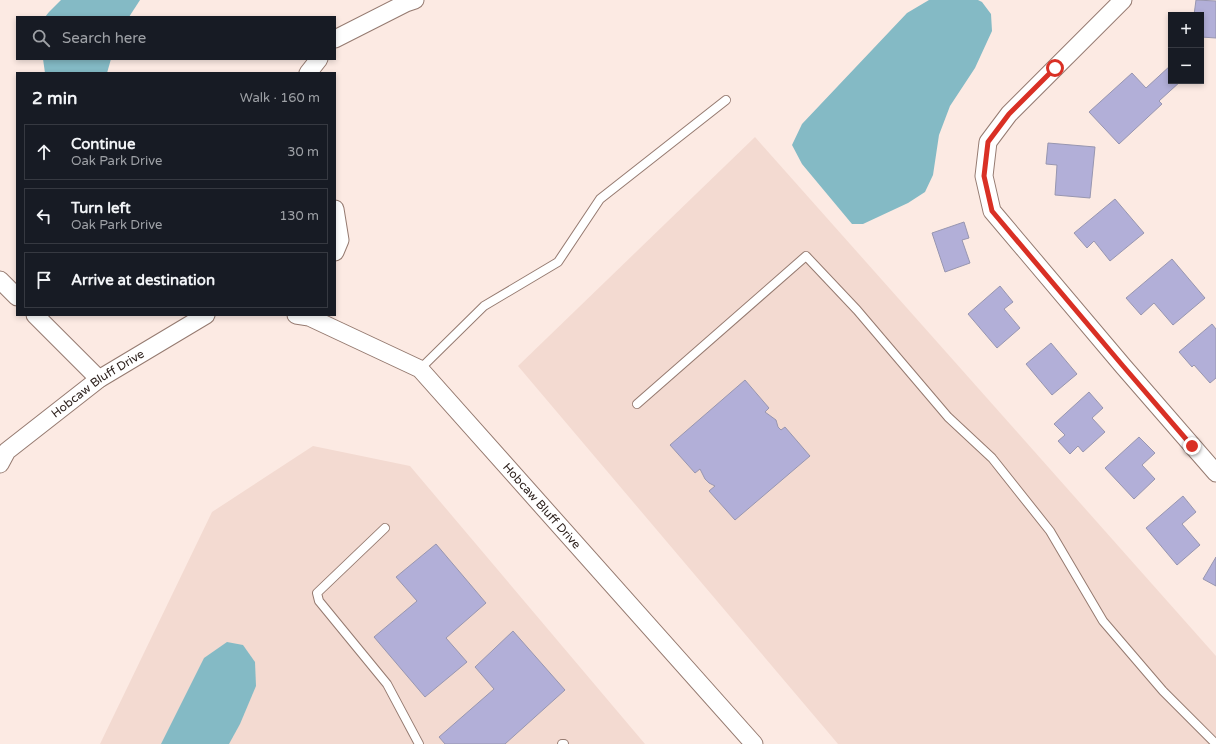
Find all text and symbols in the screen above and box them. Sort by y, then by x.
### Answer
map controls [1168,12,1204,84]
button: + [1168,12,1204,48]
search box [16,16,336,60]
icon: search [30,27,52,49]
text: Search here [62,29,146,47]
button: − [1168,48,1204,84]
route start [1046,59,1064,77]
text: 2 min [32,88,77,109]
text: Walk · 160 m [240,90,320,106]
text: Continue [71,135,135,153]
icon: ahead [33,141,55,163]
text: 30 m [287,144,319,160]
text: Oak Park Drive [71,153,162,169]
text: Turn left [71,199,131,217]
icon: left [33,205,55,227]
text: 130 m [279,208,319,224]
text: Oak Park Drive [71,217,162,233]
icon: arrive [33,269,55,291]
text: Arrive at destination [71,271,215,289]
street label: Hobcaw Bluff Drive [49,346,147,421]
route end [1183,437,1201,455]
street label: Hobcaw Bluff Drive [500,460,584,552]

